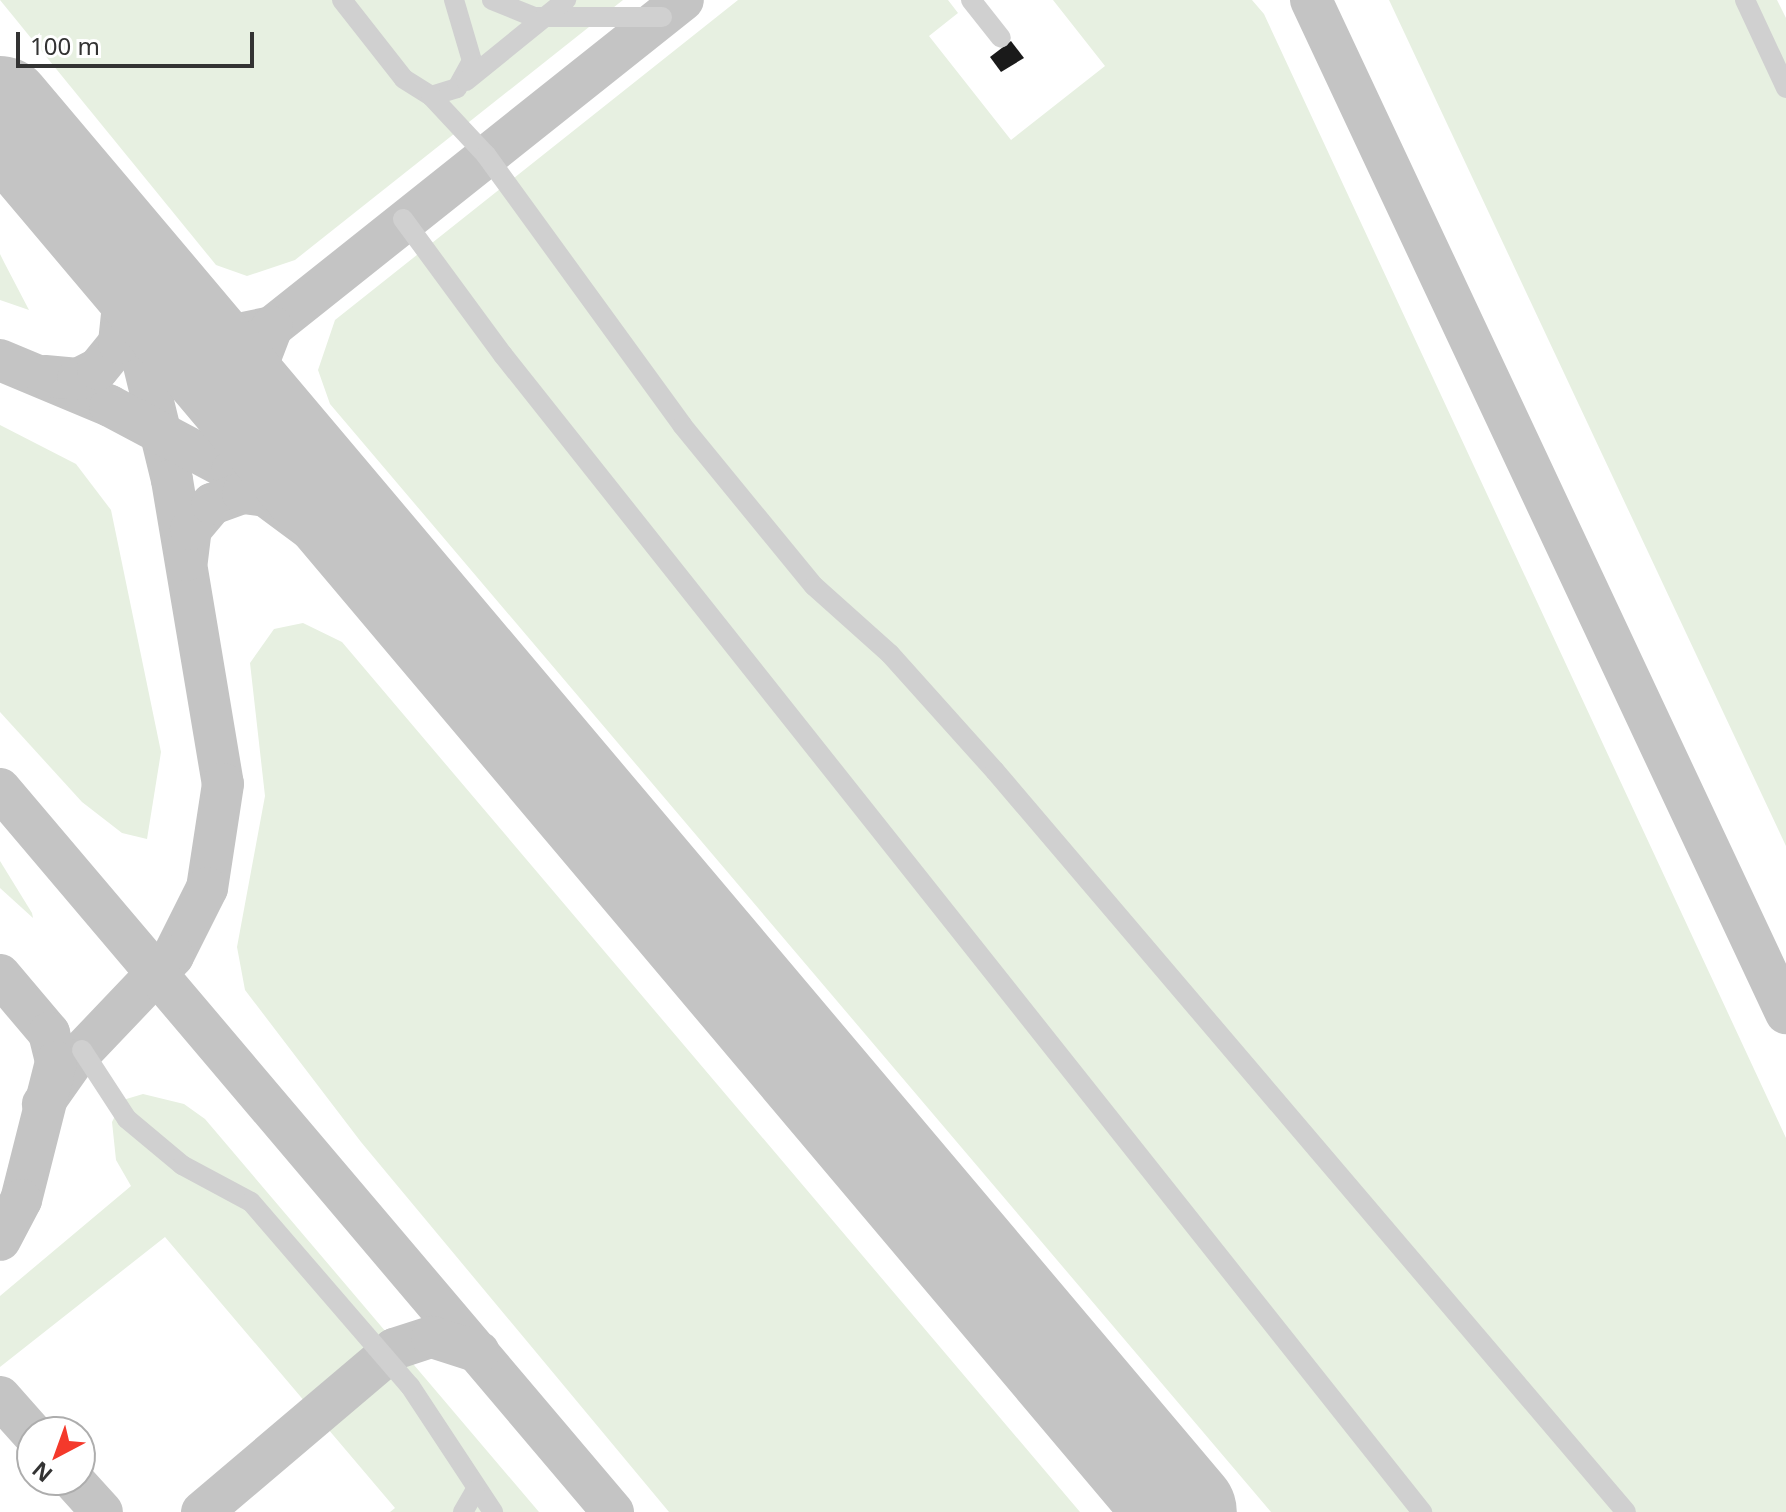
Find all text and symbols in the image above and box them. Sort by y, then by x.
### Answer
scale bar [20,16,258,66]
text: 100 m [30,29,100,62]
north arrow [16,1416,96,1496]
text: N [25,1455,58,1490]

